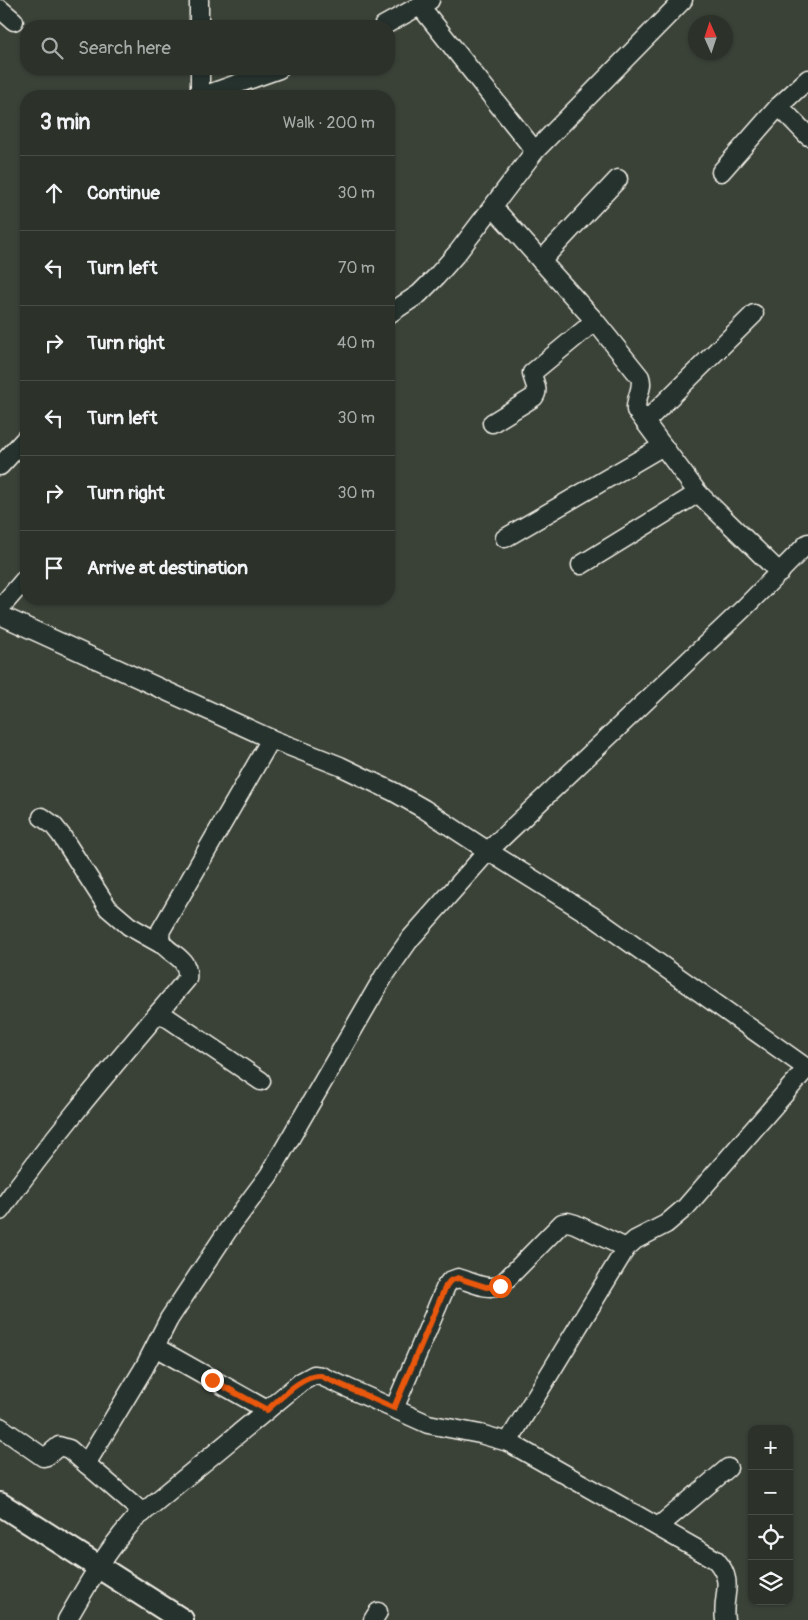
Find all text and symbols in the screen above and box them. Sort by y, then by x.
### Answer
north arrow [688,15,733,60]
search box [20,20,395,75]
icon: search [38,34,66,62]
text: Search here [78,36,171,60]
text: 3 min [40,109,90,136]
text: Walk · 200 m [283,113,375,133]
icon: ahead [40,179,68,207]
text: Continue [87,181,160,205]
text: 30 m [337,183,375,203]
icon: left [40,254,68,282]
text: Turn left [87,256,157,280]
text: 70 m [338,258,375,278]
icon: right [40,329,68,357]
text: Turn right [87,331,165,355]
text: 40 m [337,333,375,353]
icon: left [40,404,68,432]
text: Turn left [87,406,157,430]
text: 30 m [337,408,375,428]
icon: right [40,479,68,507]
text: Turn right [87,481,165,505]
text: 30 m [337,483,375,503]
icon: arrive [40,554,68,582]
text: Arrive at destination [87,556,248,580]
route start [489,1275,512,1298]
route end [201,1369,224,1392]
map controls [748,1425,793,1605]
button: + [748,1425,793,1470]
button: − [748,1470,793,1515]
button: locate [748,1515,793,1560]
button: layers [748,1560,793,1605]

